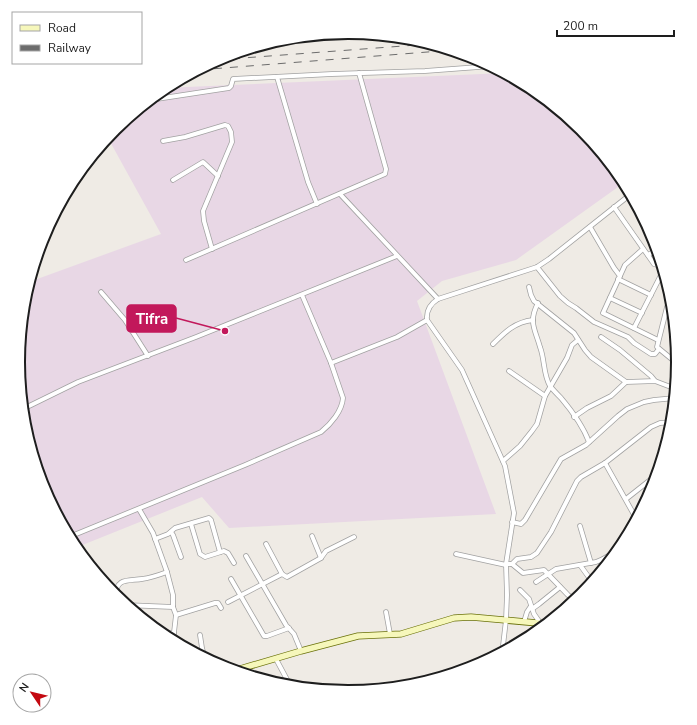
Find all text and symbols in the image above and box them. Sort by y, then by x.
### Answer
legend [12,12,142,64]
scale bar [557,12,674,38]
text: 200 m [563,18,598,34]
text: Road [48,20,76,36]
text: Railway [48,40,92,56]
callout: Tifra [127,305,176,332]
text: Tifra [136,309,168,329]
north arrow [12,673,52,713]
text: N [16,680,33,695]

